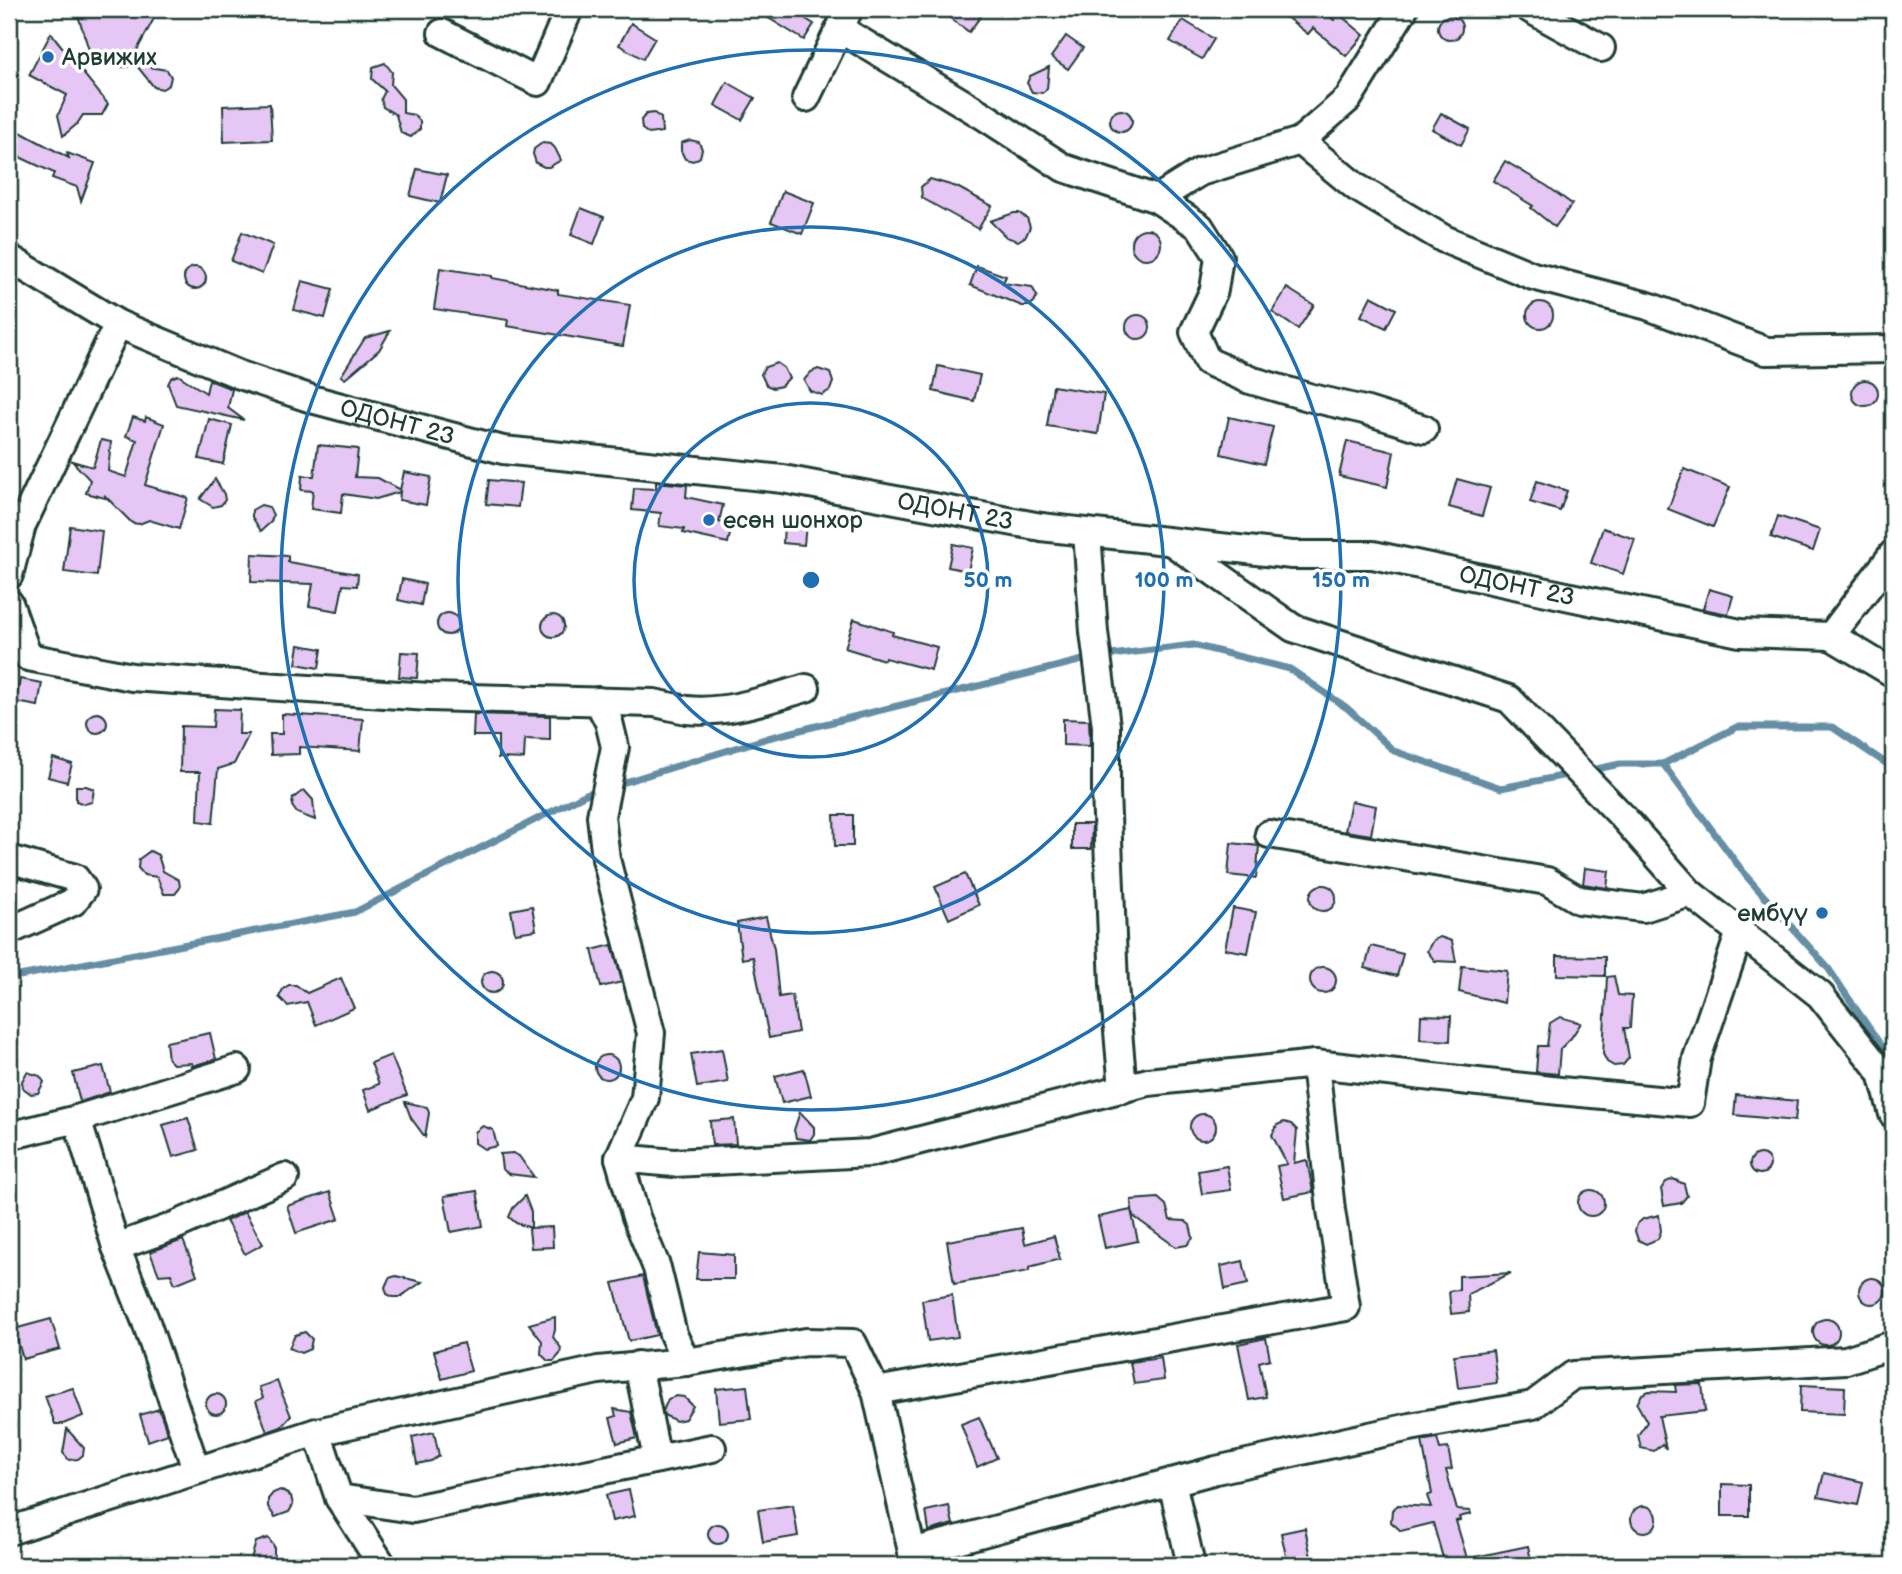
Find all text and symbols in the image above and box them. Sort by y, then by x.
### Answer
place label: Арвижих [61,43,157,72]
marker: Арвижих [40,49,56,65]
street label: ОДОНТ 23 [337,393,458,451]
street label: ОДОНТ 23 [895,486,1016,536]
place label: есөн шонхор [723,506,863,535]
marker: есөн шонхор [701,512,717,528]
street label: ОДОНТ 23 [1457,559,1577,612]
centre of rings [799,568,823,592]
text: 50 m [964,568,1012,593]
text: 100 m [1135,568,1193,593]
text: 150 m [1312,568,1370,593]
place label: ембүү [1737,899,1808,928]
marker: ембүү [1814,905,1830,921]

